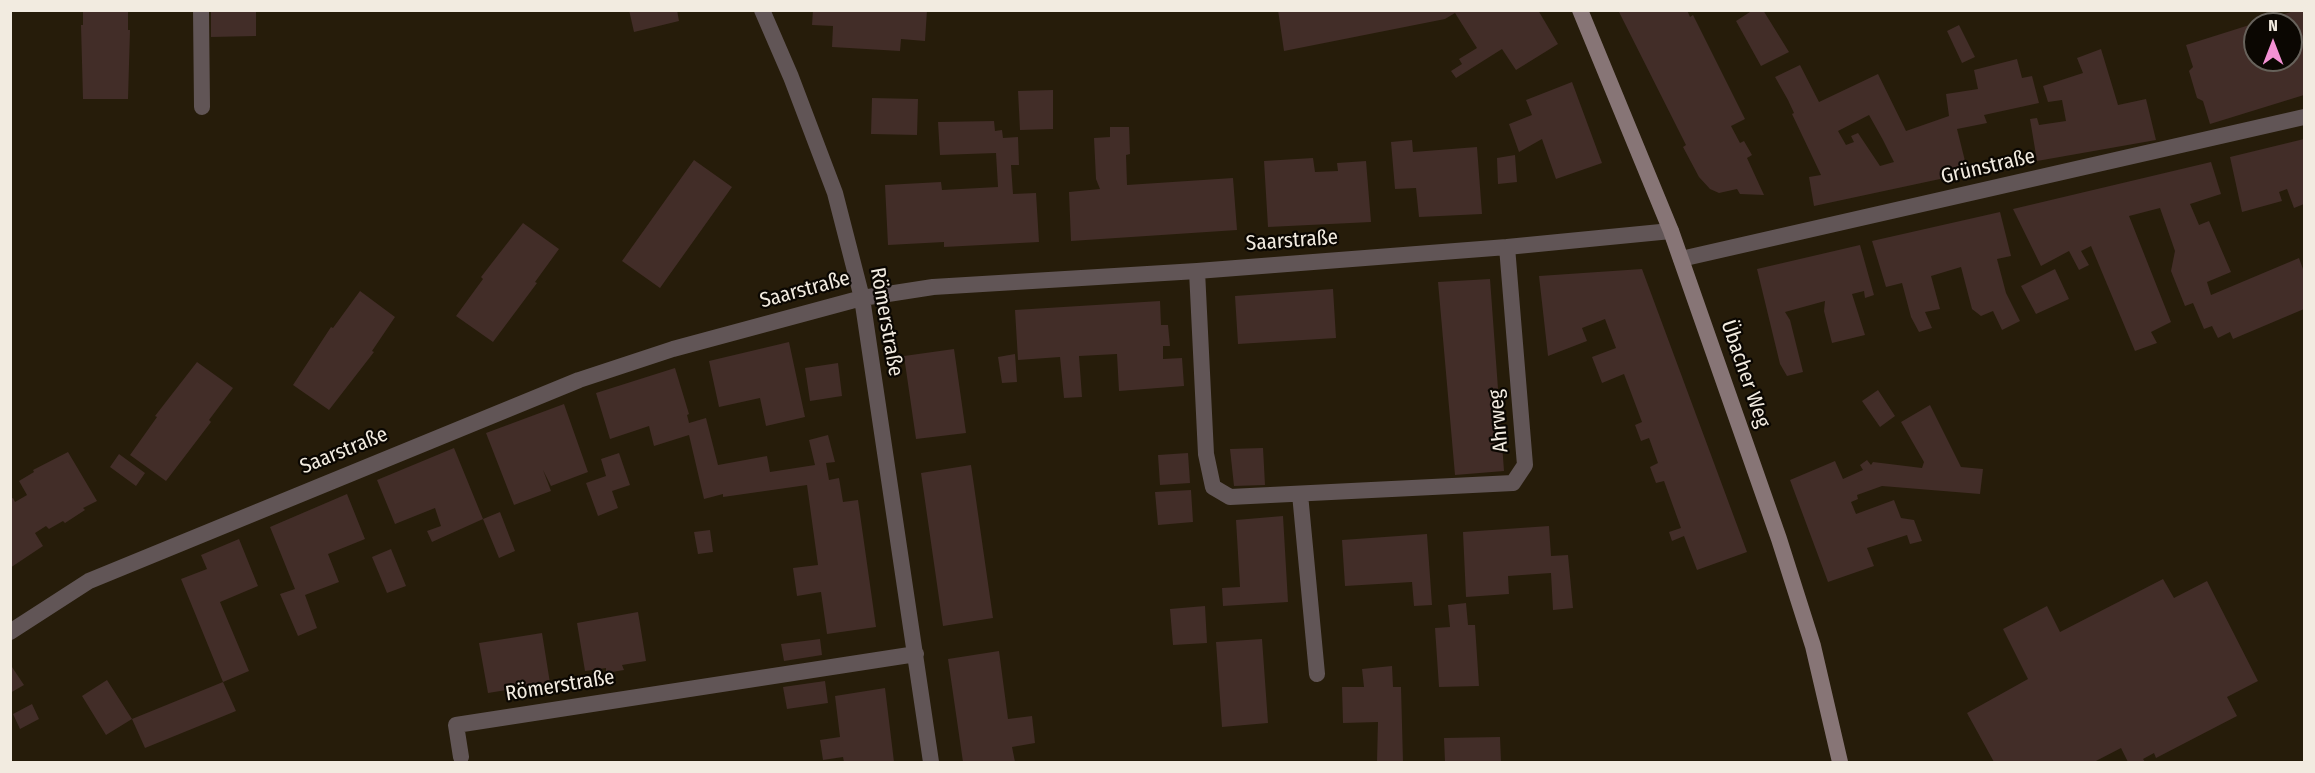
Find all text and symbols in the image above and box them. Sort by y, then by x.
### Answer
north arrow [2243,12,2303,72]
text: N [2268,16,2278,35]
street label: Grünstraße [1938,144,2038,190]
street label: Saarstraße [1245,225,1339,257]
street label: Saarstraße [757,266,853,314]
street label: Römerstraße [864,266,908,378]
street label: Übacher Weg [1715,317,1775,431]
street label: Ahrweg [1484,388,1514,454]
street label: Saarstraße [296,422,392,480]
street label: Römerstraße [504,665,616,707]

